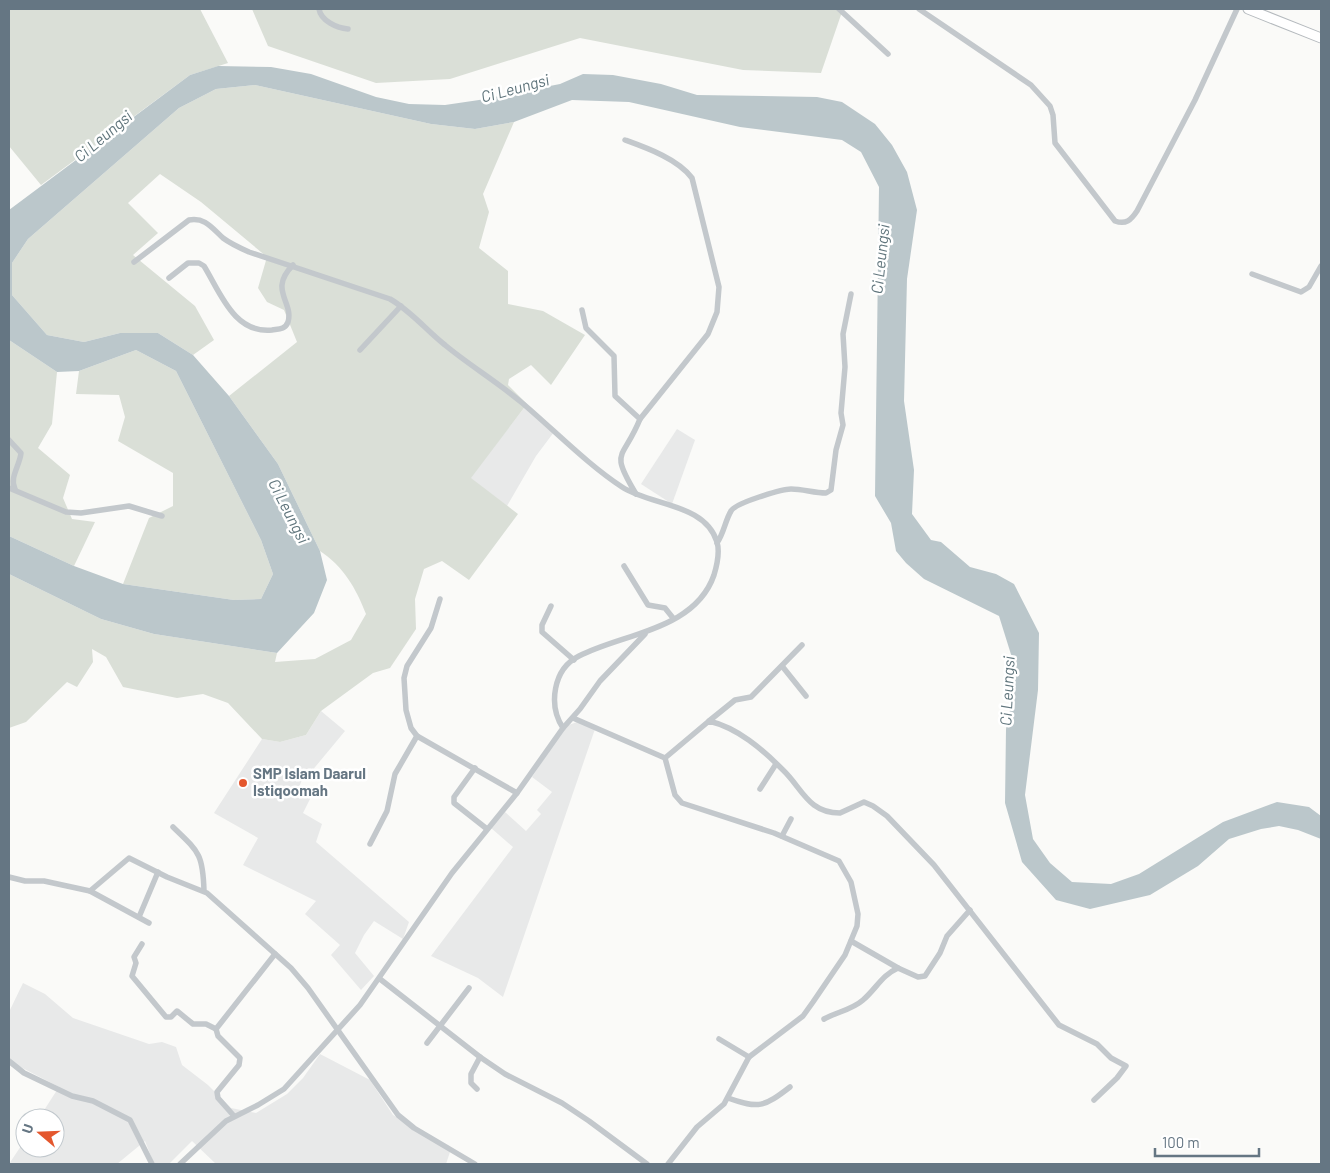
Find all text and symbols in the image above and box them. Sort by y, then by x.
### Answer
water label: Ci Leungsi [479,69,551,106]
water label: Ci Leungsi [70,106,136,165]
water label: Ci Leungsi [866,223,893,295]
water label: Ci Leungsi [265,475,314,546]
water label: Ci Leungsi [995,656,1018,726]
place label: SMP Islam Daarul Istiqoomah [253,764,366,799]
marker: SMP Islam Daarul Istiqoomah [237,777,249,789]
north arrow [15,1108,65,1158]
text: U [18,1121,37,1136]
scale bar [1155,1126,1259,1158]
text: 100 m [1162,1133,1200,1151]

